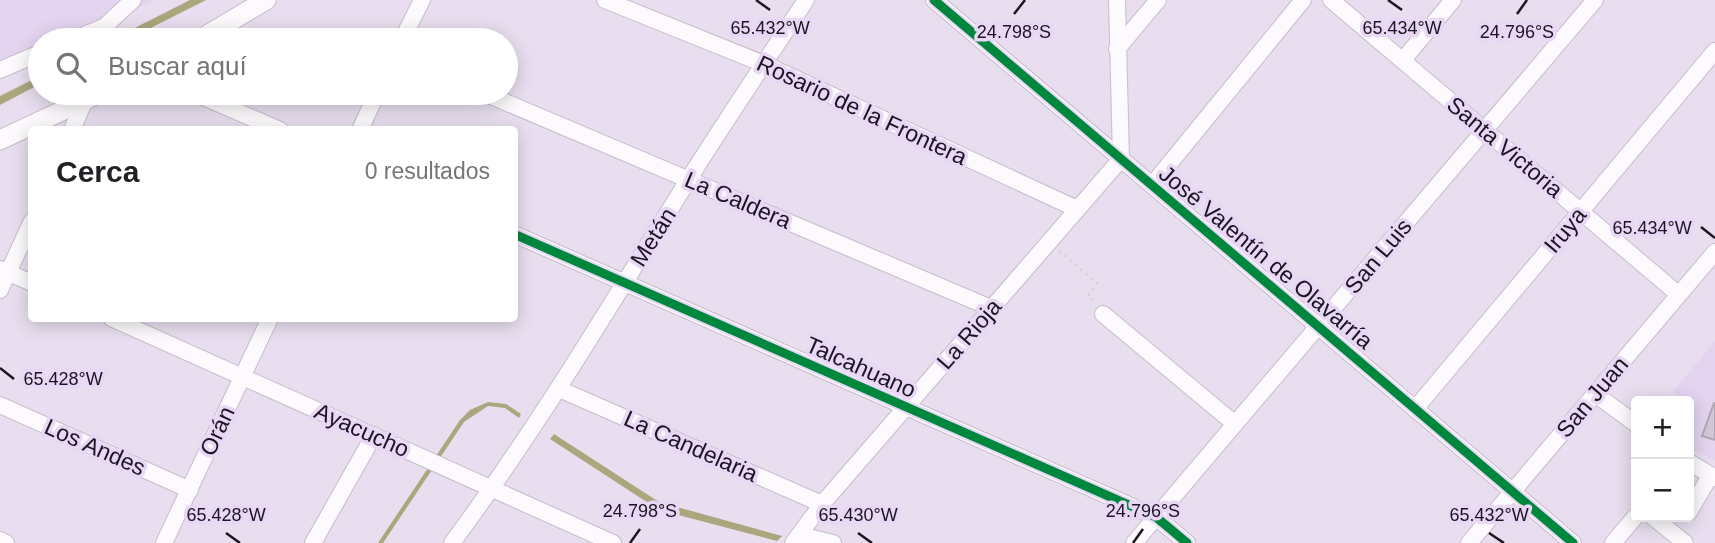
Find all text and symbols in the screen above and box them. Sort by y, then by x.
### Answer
text: 65.432°W [730,18,810,38]
text: 65.434°W [1362,18,1442,38]
text: 24.798°S [977,22,1051,42]
text: 24.796°S [1480,22,1554,42]
search box [28,28,518,105]
icon: search [52,48,90,86]
street label: Rosario de la Frontera [753,50,971,170]
text: Buscar aquí [108,51,247,81]
street label: Santa Victoria [1442,91,1568,203]
text: Cerca [56,155,139,188]
text: 0 resultados [365,158,490,184]
street label: José Valentín de Olavarría [1154,160,1378,354]
street label: La Caldera [681,166,795,234]
street label: Iruya [1539,202,1592,258]
street label: Metán [625,203,681,271]
street label: San Luis [1339,213,1417,299]
text: 65.434°W [1612,218,1692,238]
street label: La Rioja [932,293,1007,374]
street label: Talcahuano [802,331,920,403]
street label: San Juan [1551,351,1633,443]
text: 65.428°W [23,369,103,389]
map controls [1631,396,1694,522]
button: + [1631,396,1694,459]
street label: Ayacucho [311,398,413,462]
street label: Orán [194,402,240,460]
street label: La Candelaria [620,405,762,487]
street label: Los Andes [41,413,149,481]
button: − [1631,459,1694,522]
text: 24.798°S [603,501,677,521]
text: 24.796°S [1106,501,1180,521]
text: 65.428°W [186,505,266,525]
text: 65.430°W [818,505,898,525]
text: 65.432°W [1449,505,1529,525]

